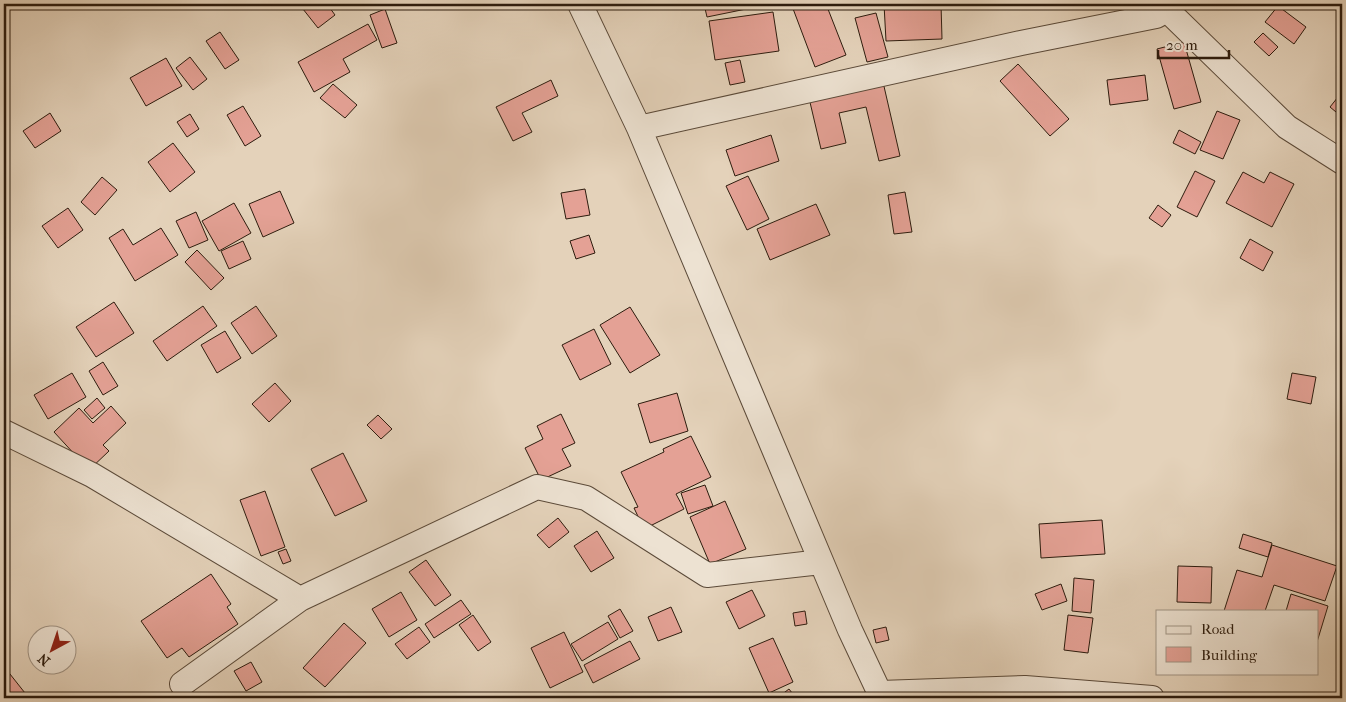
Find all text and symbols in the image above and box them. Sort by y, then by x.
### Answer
scale bar [1158,28,1230,60]
text: 20 m [1166,36,1198,54]
legend [1156,610,1318,674]
text: Road [1201,620,1235,638]
north arrow [28,624,78,674]
text: Building [1201,646,1258,664]
text: N [34,649,53,670]

